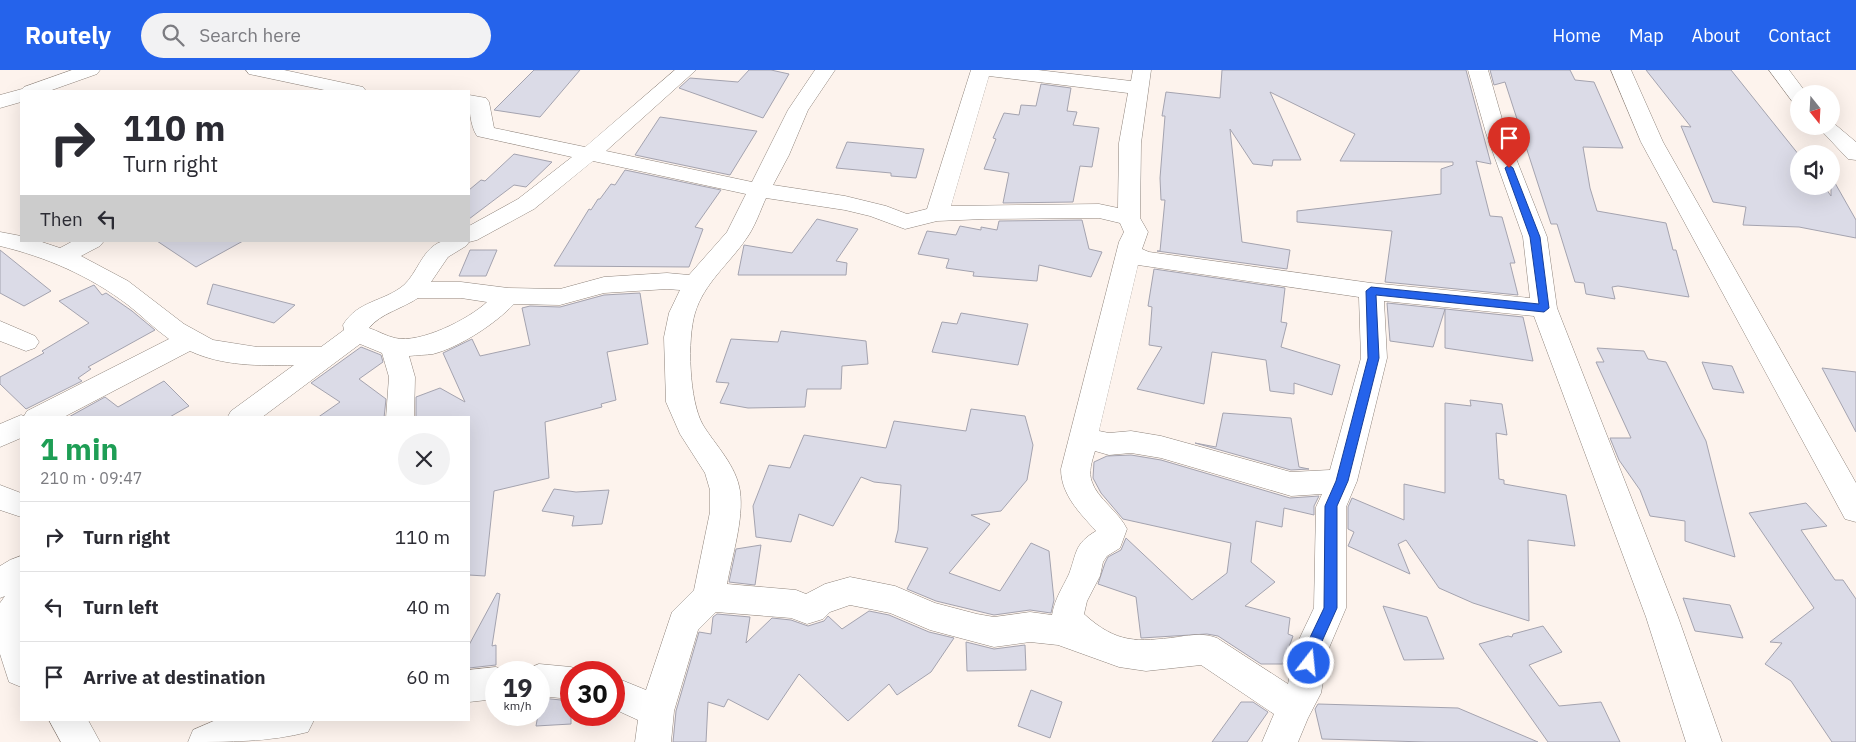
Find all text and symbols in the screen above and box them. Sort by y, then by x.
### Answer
search box [141,13,491,58]
text: Routely [25,19,111,51]
icon: search [159,21,187,49]
text: Search here [199,23,301,47]
text: Home [1553,24,1601,47]
text: Map [1629,24,1664,47]
text: About [1692,24,1740,47]
text: Contact [1768,24,1831,47]
north arrow [1790,85,1840,135]
map controls [1790,85,1840,195]
text: 110 m [123,105,226,151]
icon: right [40,110,105,175]
pin [1488,117,1530,168]
icon: arrive [1495,124,1523,152]
button: sound [1790,145,1840,195]
text: Turn right [123,149,218,178]
icon: left [93,205,121,233]
text: Then [40,207,83,231]
text: 1 min [40,429,118,468]
button: close [398,433,450,485]
text: 210 m · 09:47 [40,468,142,488]
icon: right [40,523,68,551]
text: Turn right [83,525,170,549]
text: 110 m [395,525,450,549]
icon: left [40,593,68,621]
text: Turn left [83,595,159,619]
text: 40 m [406,595,450,619]
position arrow [1282,636,1334,688]
speed limit sign: 30 [560,661,625,726]
icon: arrive [40,663,68,691]
text: Arrive at destination [83,665,266,689]
text: 60 m [406,665,450,689]
text: 19 [502,671,533,704]
text: km/h [503,698,532,713]

